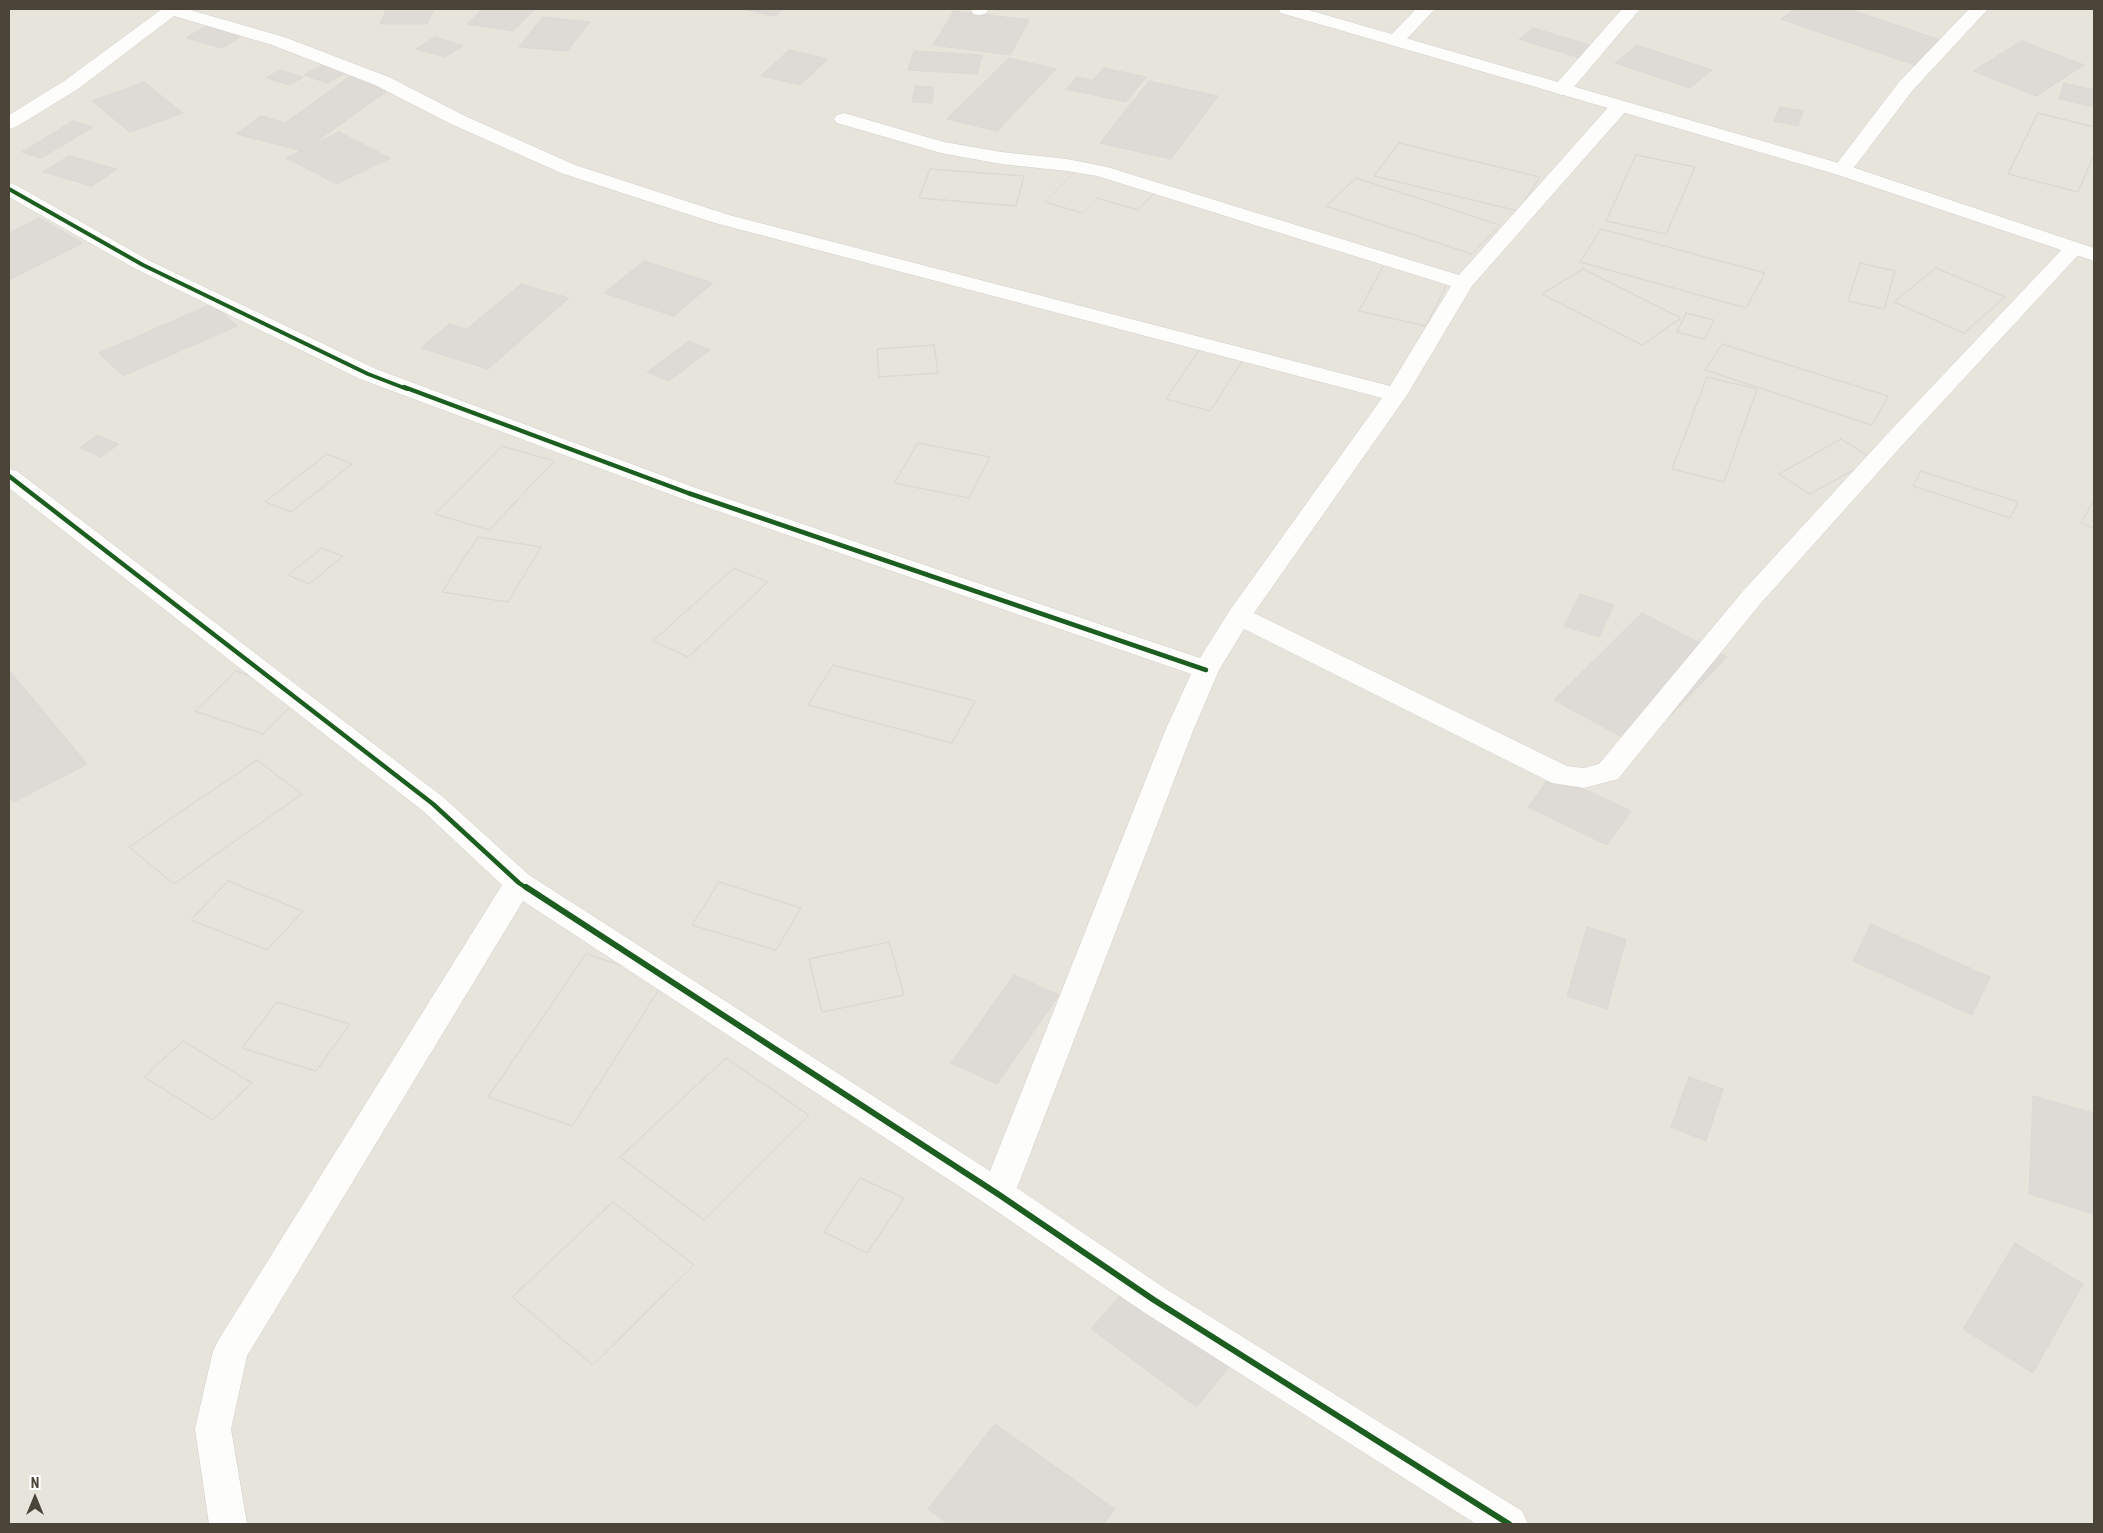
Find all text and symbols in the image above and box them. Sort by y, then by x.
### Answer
north arrow [10,1473,60,1523]
text: N [31,1475,39,1491]

